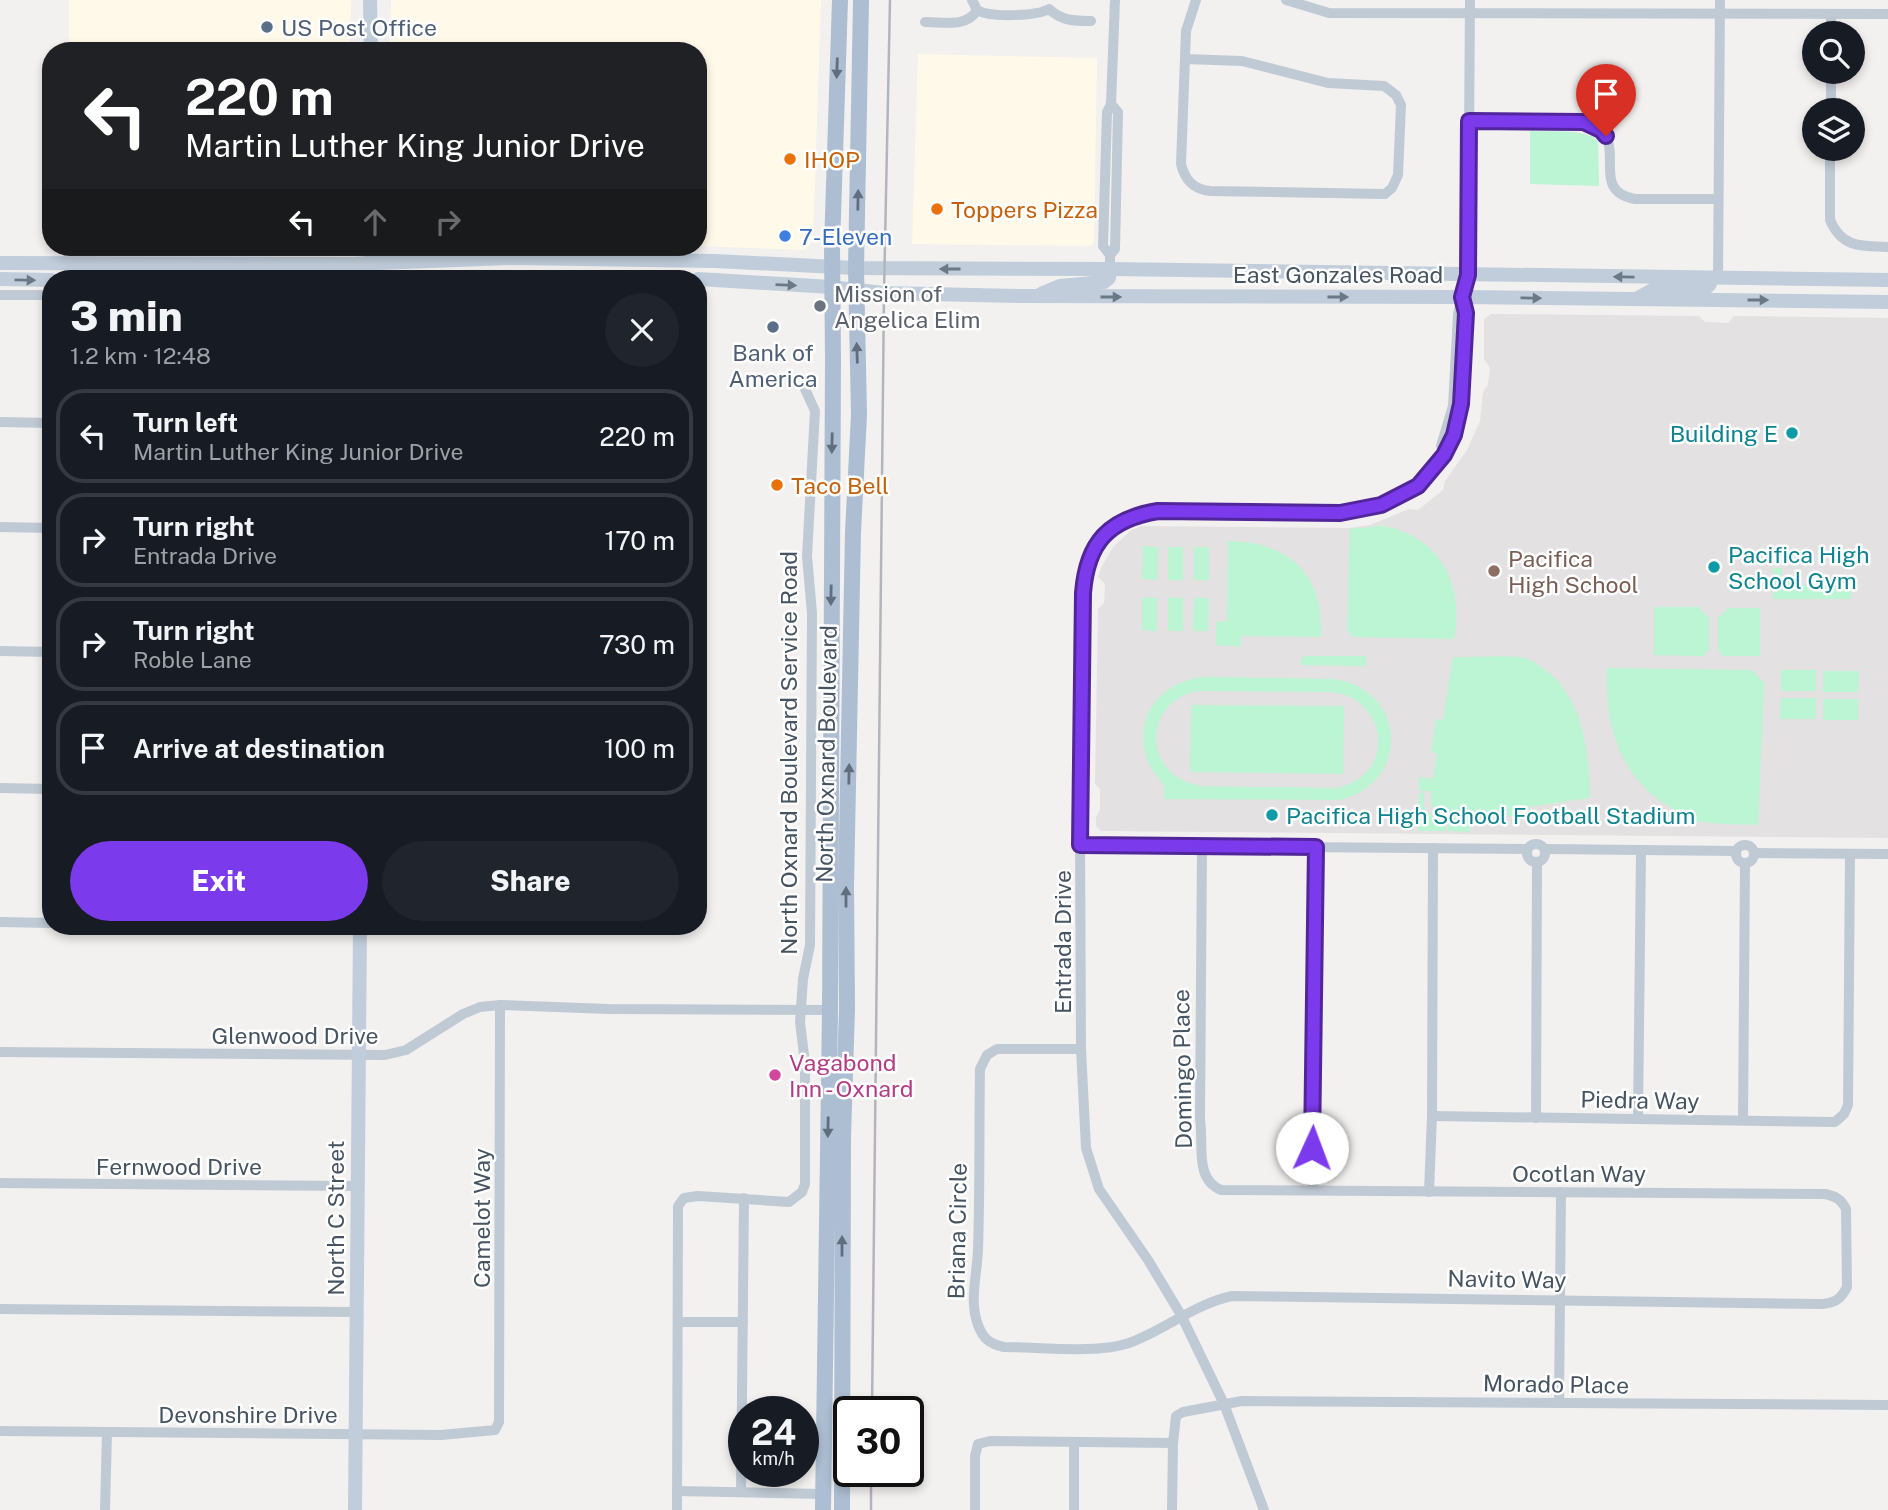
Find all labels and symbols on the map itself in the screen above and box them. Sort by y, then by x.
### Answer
place label: US Post Office [281,14,437,41]
marker: US Post Office [259,19,275,35]
one-way arrow [832,57,843,79]
pin [1576,64,1636,136]
place label: IHOP [804,146,860,173]
marker: IHOP [782,151,798,167]
one-way arrow [852,189,863,211]
place label: Toppers Pizza [951,196,1098,223]
marker: Toppers Pizza [929,201,945,217]
place label: 7-Eleven [799,223,892,250]
marker: 7-Eleven [777,228,793,244]
street label: East Gonzales Road [1233,261,1443,288]
one-way arrow [939,263,961,275]
one-way arrow [1613,271,1635,283]
one-way arrow [15,274,37,286]
one-way arrow [775,279,797,290]
place label: Mission of Angelica Elim [834,280,980,333]
one-way arrow [1100,291,1122,303]
one-way arrow [1328,291,1350,303]
one-way arrow [1520,292,1542,304]
one-way arrow [1747,295,1769,306]
marker: Mission of Angelica Elim [812,298,828,314]
marker: Bank of America [765,319,781,335]
place label: Bank of America [728,339,818,392]
one-way arrow [851,341,863,363]
place label: Building E [1670,420,1778,447]
marker: Building E [1784,425,1800,441]
one-way arrow [826,432,838,454]
place label: Taco Bell [791,472,889,499]
marker: Taco Bell [769,477,785,493]
place label: Pacifica High School Gym [1728,541,1870,594]
place label: Pacifica High School [1508,545,1638,598]
street label: North Oxnard Boulevard Service Road [775,551,802,955]
marker: Pacifica High School Gym [1706,559,1722,575]
marker: Pacifica High School [1486,563,1502,579]
one-way arrow [825,584,837,606]
street label: North Oxnard Boulevard [810,625,842,883]
one-way arrow [843,763,855,785]
place label: Pacifica High School Football Stadium [1286,802,1695,829]
marker: Pacifica High School Football Stadium [1264,807,1280,823]
street label: Entrada Drive [1049,870,1076,1014]
one-way arrow [840,886,852,908]
street label: Domingo Place [1167,989,1197,1149]
street label: Glenwood Drive [211,1022,379,1049]
place label: Vagabond Inn - Oxnard [789,1049,914,1102]
marker: Vagabond Inn - Oxnard [767,1067,783,1083]
street label: Piedra Way [1580,1085,1700,1115]
position arrow [1275,1111,1349,1185]
one-way arrow [822,1116,834,1138]
street label: North C Street [322,1140,349,1296]
street label: Camelot Way [468,1148,495,1288]
street label: Fernwood Drive [96,1153,262,1180]
street label: Ocotlan Way [1512,1160,1646,1187]
street label: Briana Circle [942,1162,972,1300]
one-way arrow [836,1235,848,1257]
street label: Navito Way [1447,1264,1567,1294]
street label: Morado Place [1483,1369,1629,1399]
speed limit sign: 30 [833,1396,924,1487]
street label: Devonshire Drive [158,1401,338,1428]

